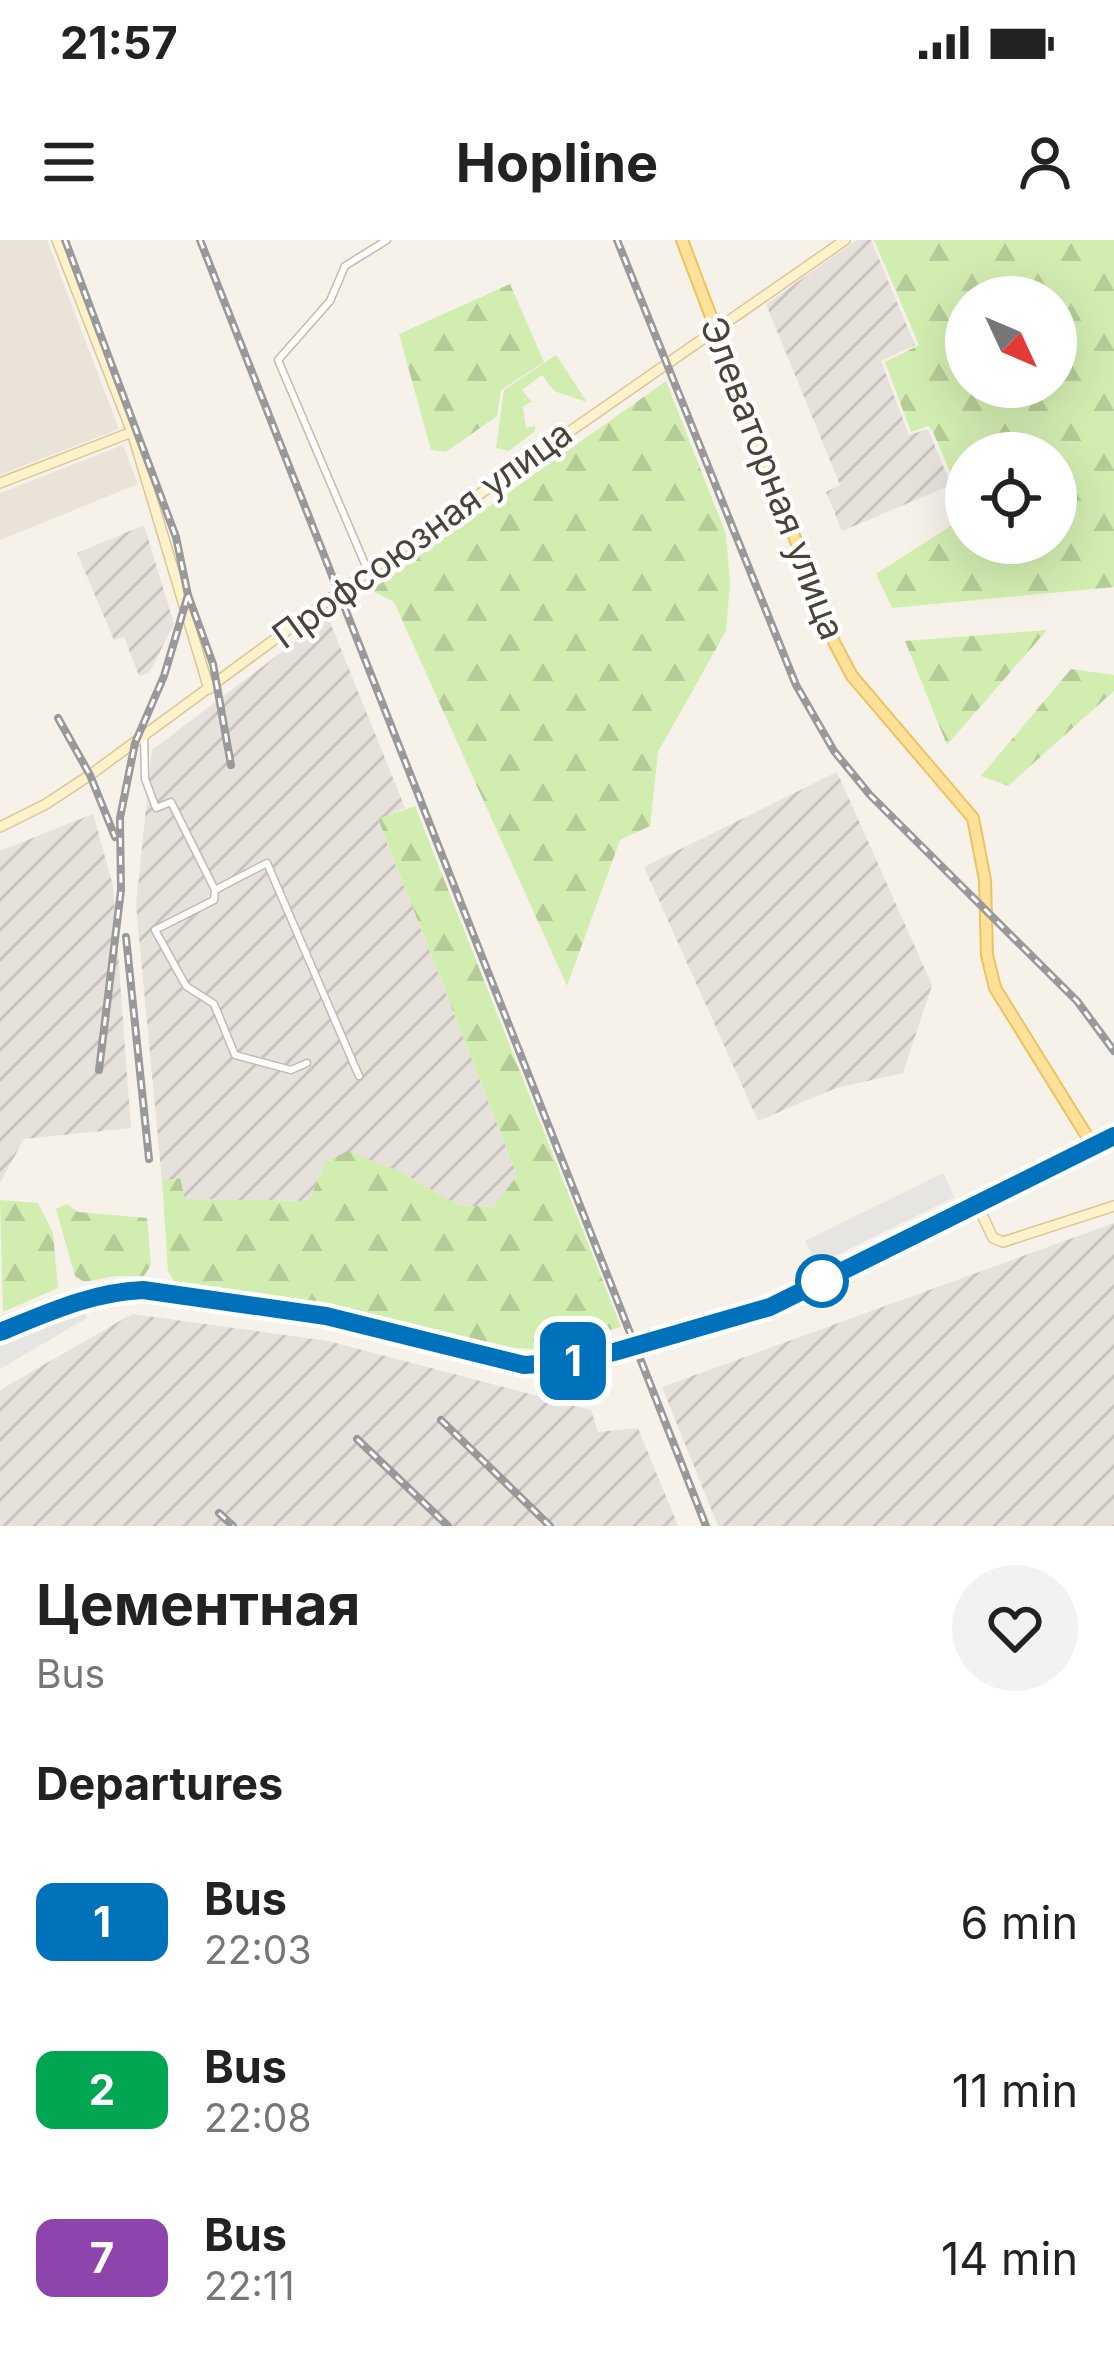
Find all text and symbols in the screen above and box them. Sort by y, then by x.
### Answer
text: 21:57 [60,15,178,70]
icon: menu [36,129,102,195]
icon: person [1012,129,1078,195]
text: Hopline [456,130,658,195]
north arrow [945,276,1077,408]
map controls [945,276,1077,564]
street label: Элеваторная улица [691,310,855,646]
street label: Профсоюзная улица [264,411,580,657]
button: locate [945,432,1077,564]
unlabelled marker [797,1256,847,1306]
line badge: 1 [534,1322,612,1400]
text: 1 [564,1335,582,1386]
button: heart [952,1565,1078,1691]
text: Цементная [36,1570,360,1639]
text: Bus [36,1650,105,1697]
text: Departures [36,1756,283,1811]
text: Bus [204,1871,287,1926]
text: 6 min [961,1895,1078,1950]
text: 1 [93,1896,111,1947]
text: 22:03 [204,1926,312,1973]
text: Bus [204,2039,287,2094]
text: 11 min [952,2063,1078,2118]
text: 2 [89,2064,115,2115]
text: 22:08 [204,2094,312,2141]
text: Bus [204,2207,287,2262]
text: 14 min [941,2231,1078,2286]
text: 7 [90,2232,114,2283]
text: 22:11 [204,2262,295,2309]

